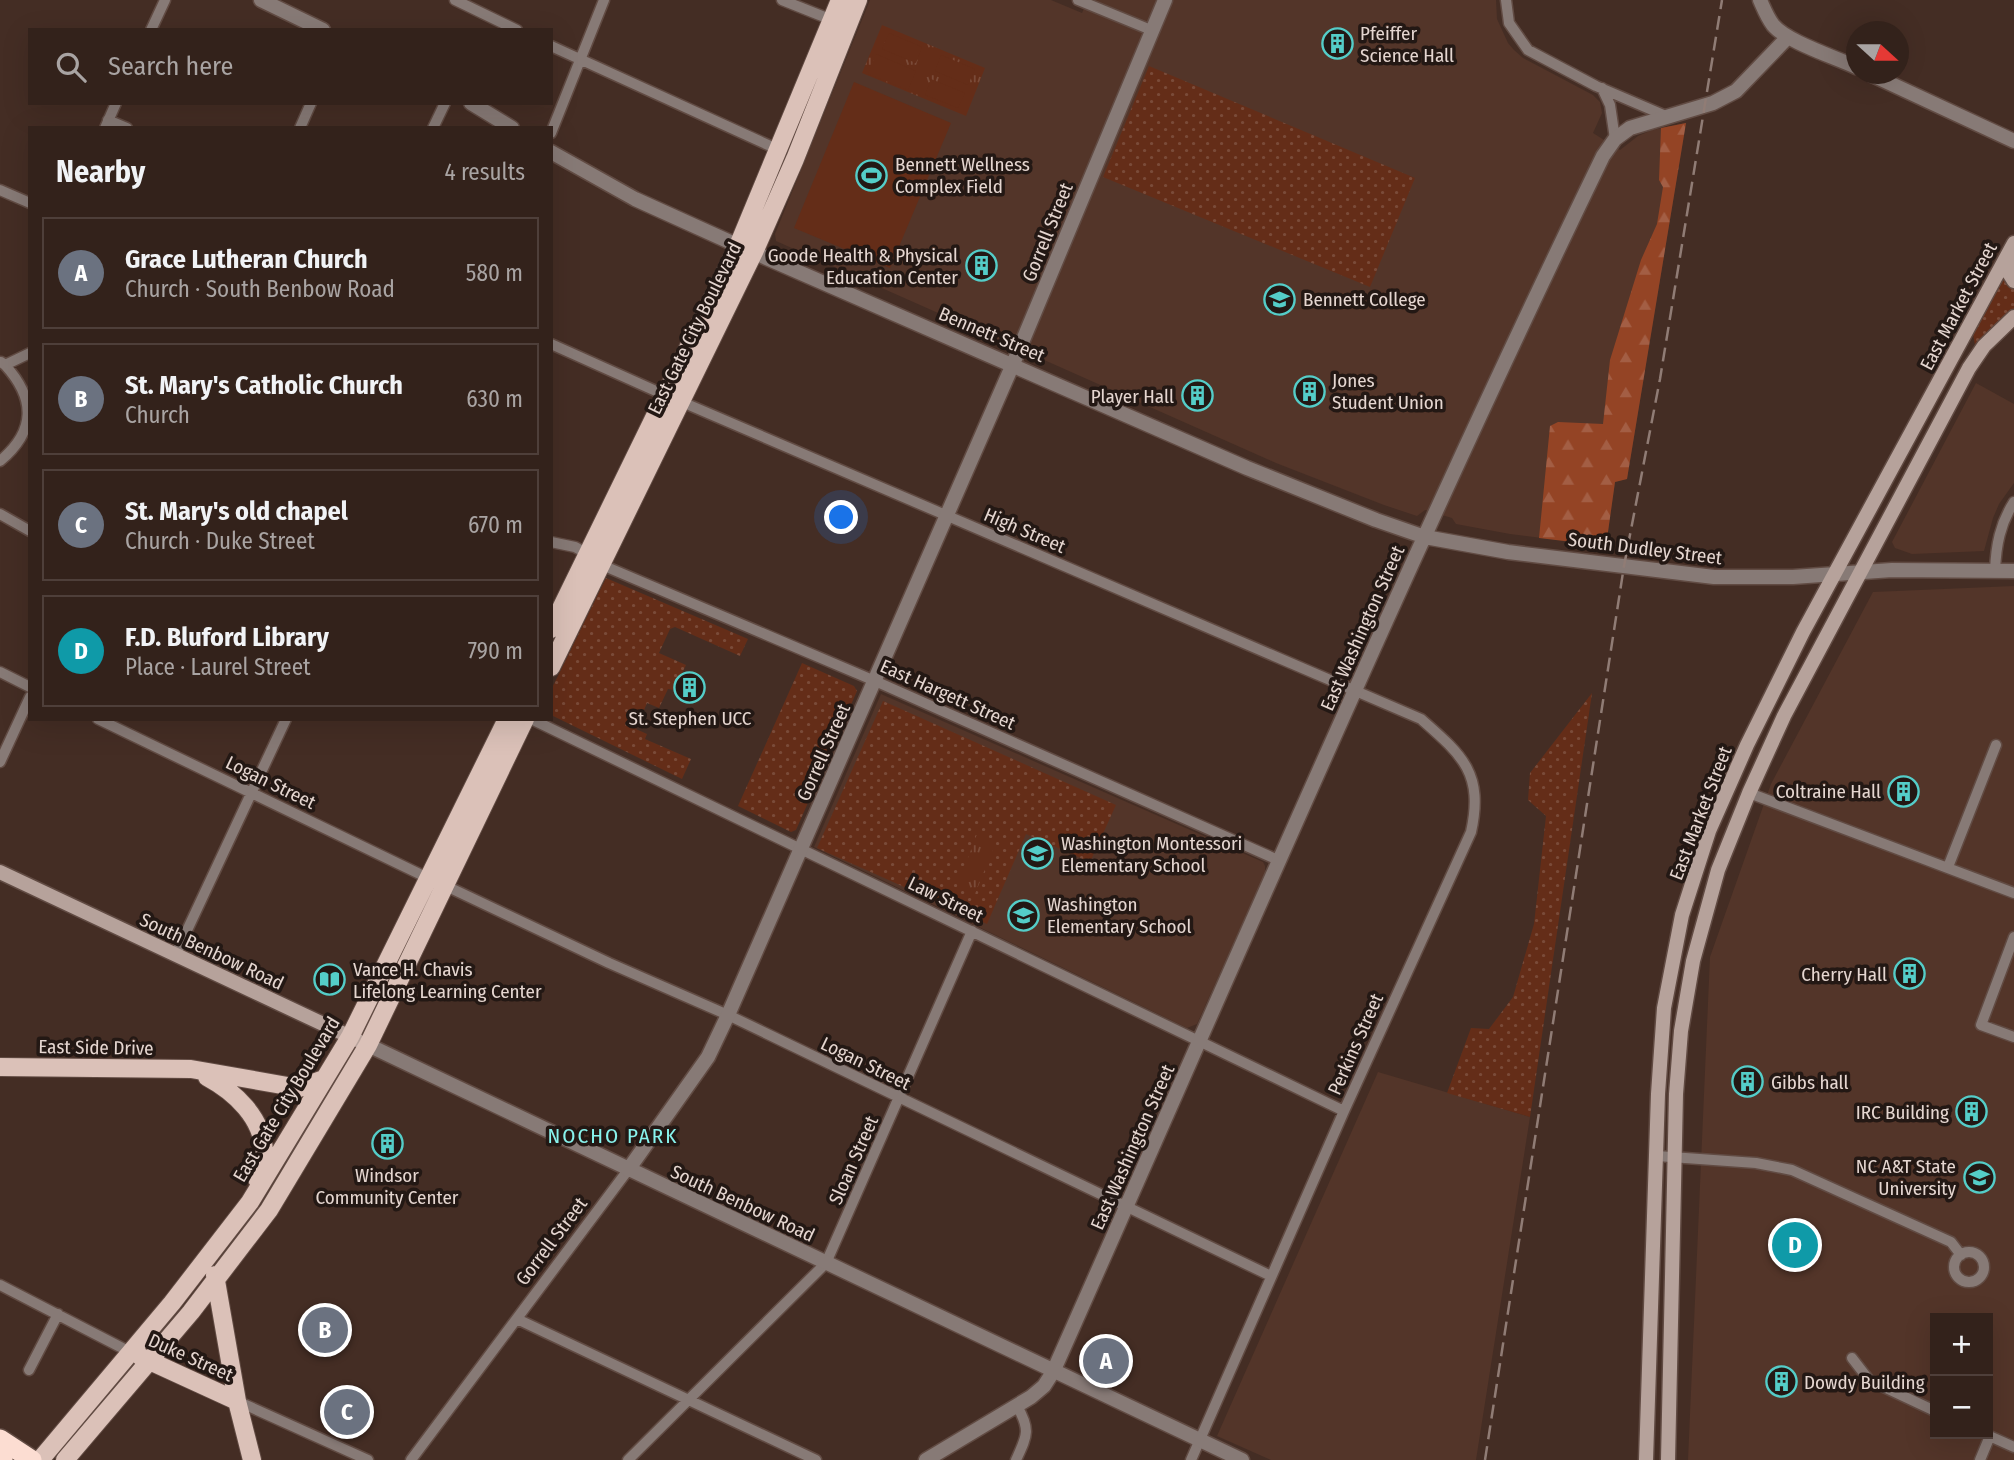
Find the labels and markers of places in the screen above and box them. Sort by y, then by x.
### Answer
place label: Pfeiffer Science Hall [1360,22,1454,67]
building icon: Pfeiffer Science Hall [1320,27,1354,61]
place label: Bennett Wellness Complex Field [895,153,1030,198]
sports icon: Bennett Wellness Complex Field [855,158,889,192]
place label: Goode Health & Physical Education Center [768,244,958,289]
building icon: Goode Health & Physical Education Center [964,249,998,283]
school or university icon: Bennett College [1263,282,1297,316]
place label: Bennett College [1303,288,1426,311]
place label: Jones Student Union [1332,369,1444,414]
building icon: Jones Student Union [1292,374,1326,408]
building icon: Player Hall [1180,379,1214,413]
place label: Player Hall [1091,385,1174,408]
building icon: St. Stephen UCC [673,670,707,704]
place label: St. Stephen UCC [628,707,752,730]
building icon: Coltraine Hall [1887,774,1921,808]
place label: Coltraine Hall [1776,780,1881,803]
place label: Washington Montessori Elementary School [1061,832,1242,877]
school or university icon: Washington Montessori Elementary School [1021,837,1055,871]
place label: Washington Elementary School [1047,893,1192,938]
school or university icon: Washington Elementary School [1007,898,1041,932]
building icon: Cherry Hall [1893,957,1927,991]
place label: Vance H. Chavis Lifelong Learning Center [353,958,542,1003]
library icon: Vance H. Chavis Lifelong Learning Center [313,963,347,997]
place label: Cherry Hall [1801,963,1887,986]
building icon: Gibbs hall [1731,1065,1765,1099]
place label: Gibbs hall [1771,1071,1849,1094]
building icon: IRC Building [1955,1095,1989,1129]
place label: IRC Building [1856,1101,1949,1124]
building icon: Windsor Community Center [370,1127,404,1161]
place label: NC A&T State University [1856,1155,1957,1200]
school or university icon: NC A&T State University [1962,1160,1996,1194]
place label: Windsor Community Center [316,1164,459,1209]
pin: D [1772,1219,1818,1271]
pin: B [302,1304,348,1356]
pin: A [1083,1335,1129,1387]
building icon: Dowdy Building [1764,1365,1798,1399]
place label: Dowdy Building [1804,1371,1925,1394]
pin: C [324,1386,370,1438]

